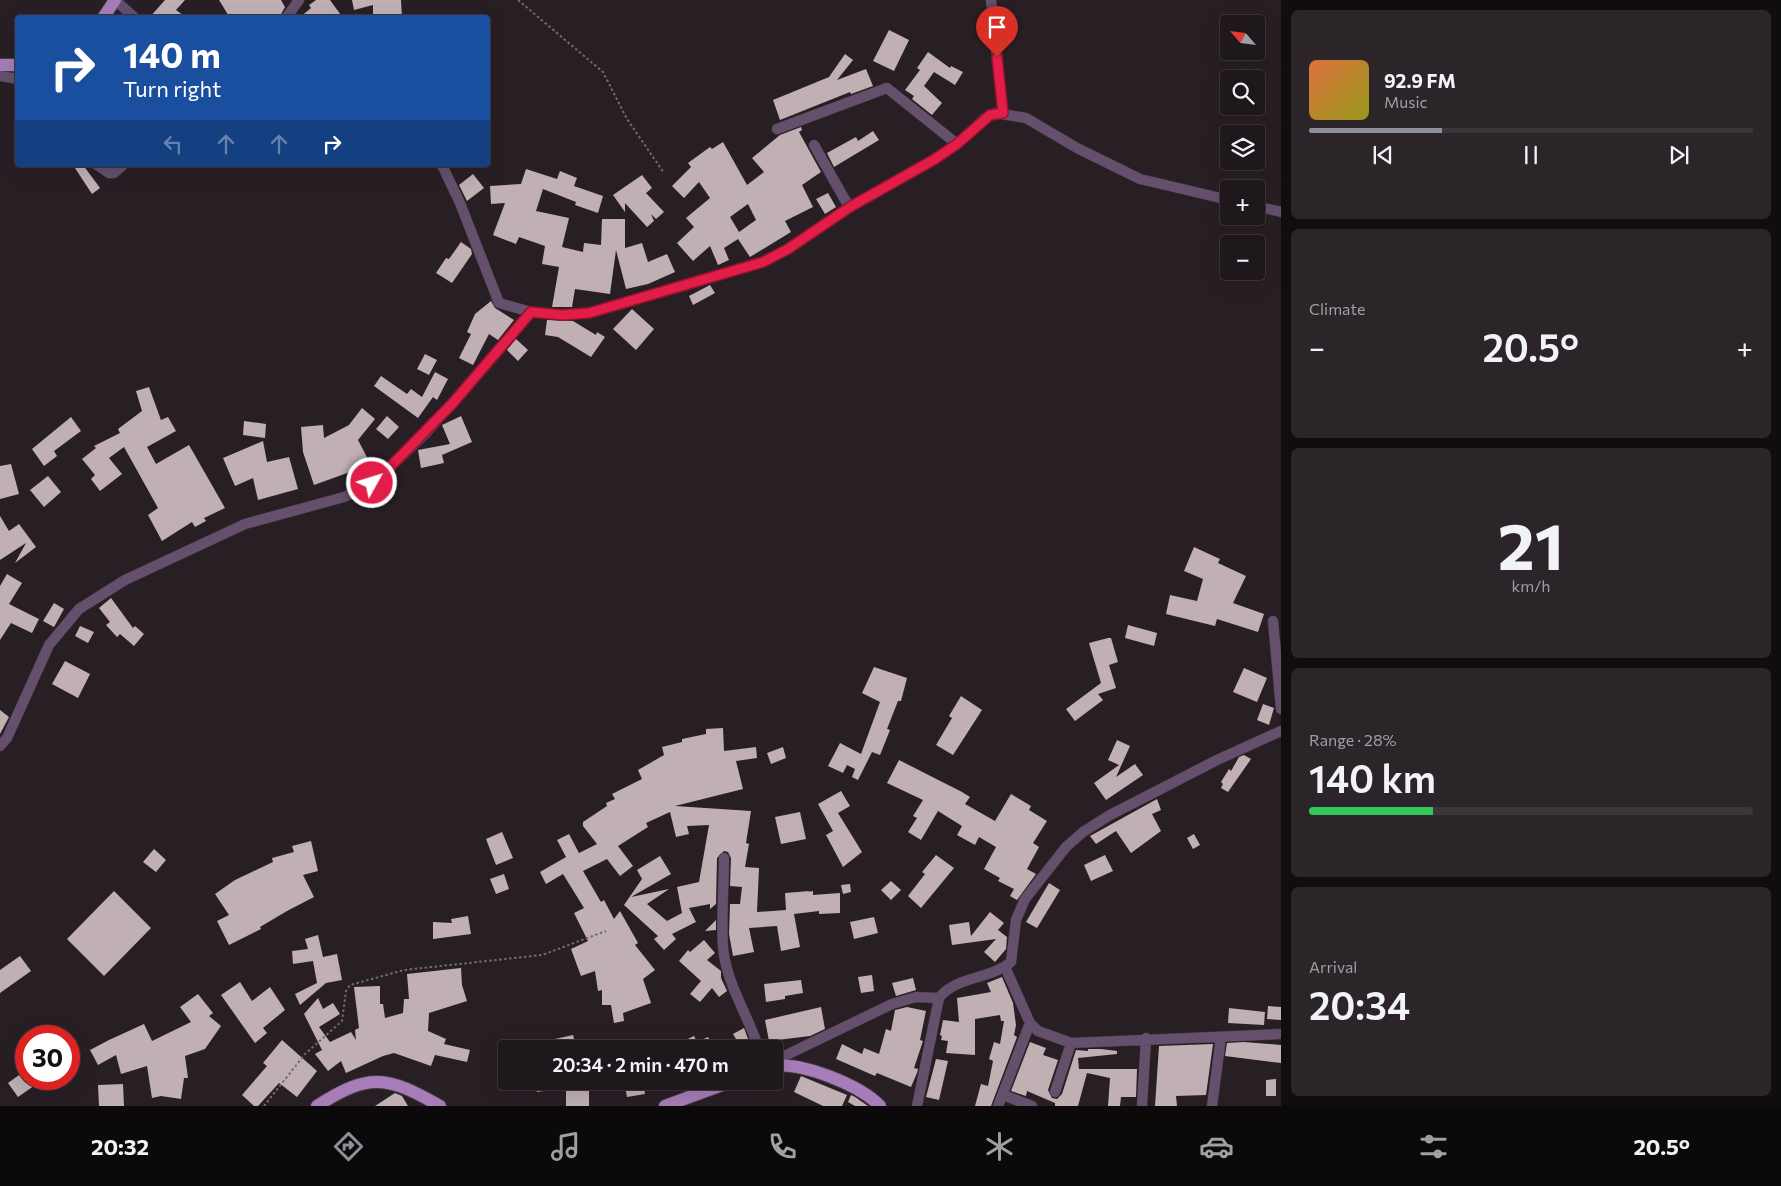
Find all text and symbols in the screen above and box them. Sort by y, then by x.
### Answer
pin [976,6,1018,57]
icon: arrive [983,13,1011,41]
north arrow [1220,15,1265,60]
map controls [1220,15,1265,280]
text: 140 m [123,32,221,75]
icon: right [40,35,105,100]
text: 92.9 FM [1384,69,1456,92]
button: search [1220,70,1265,115]
text: Turn right [123,75,221,102]
text: Music [1384,92,1428,111]
button: layers [1220,125,1265,170]
icon: left [159,130,187,158]
icon: ahead [212,130,240,158]
icon: ahead [265,130,293,158]
icon: right [318,130,346,158]
icon: previous [1369,141,1397,169]
icon: pause [1517,141,1545,169]
icon: next [1665,141,1693,169]
button: + [1220,180,1265,225]
button: − [1220,235,1265,280]
text: Climate [1309,299,1365,318]
text: 20.5° [1483,323,1579,370]
text: − [1309,330,1325,364]
text: + [1737,330,1753,364]
position arrow [345,456,397,508]
text: 21 [1498,504,1564,583]
text: km/h [1512,576,1550,595]
text: Range · 28% [1309,730,1397,749]
text: 140 km [1309,754,1436,801]
text: Arrival [1309,957,1357,976]
text: 20:34 [1309,981,1410,1028]
speed limit sign: 30 [15,1025,80,1090]
text: 20:34 · 2 min · 470 m [553,1053,728,1076]
icon: directions [331,1129,366,1164]
icon: music [548,1129,583,1164]
icon: phone [765,1129,800,1164]
icon: climate [982,1129,1017,1164]
icon: car [1199,1129,1234,1164]
icon: filters [1416,1129,1451,1164]
text: 20:32 [91,1133,149,1160]
text: 20.5° [1633,1133,1690,1160]

